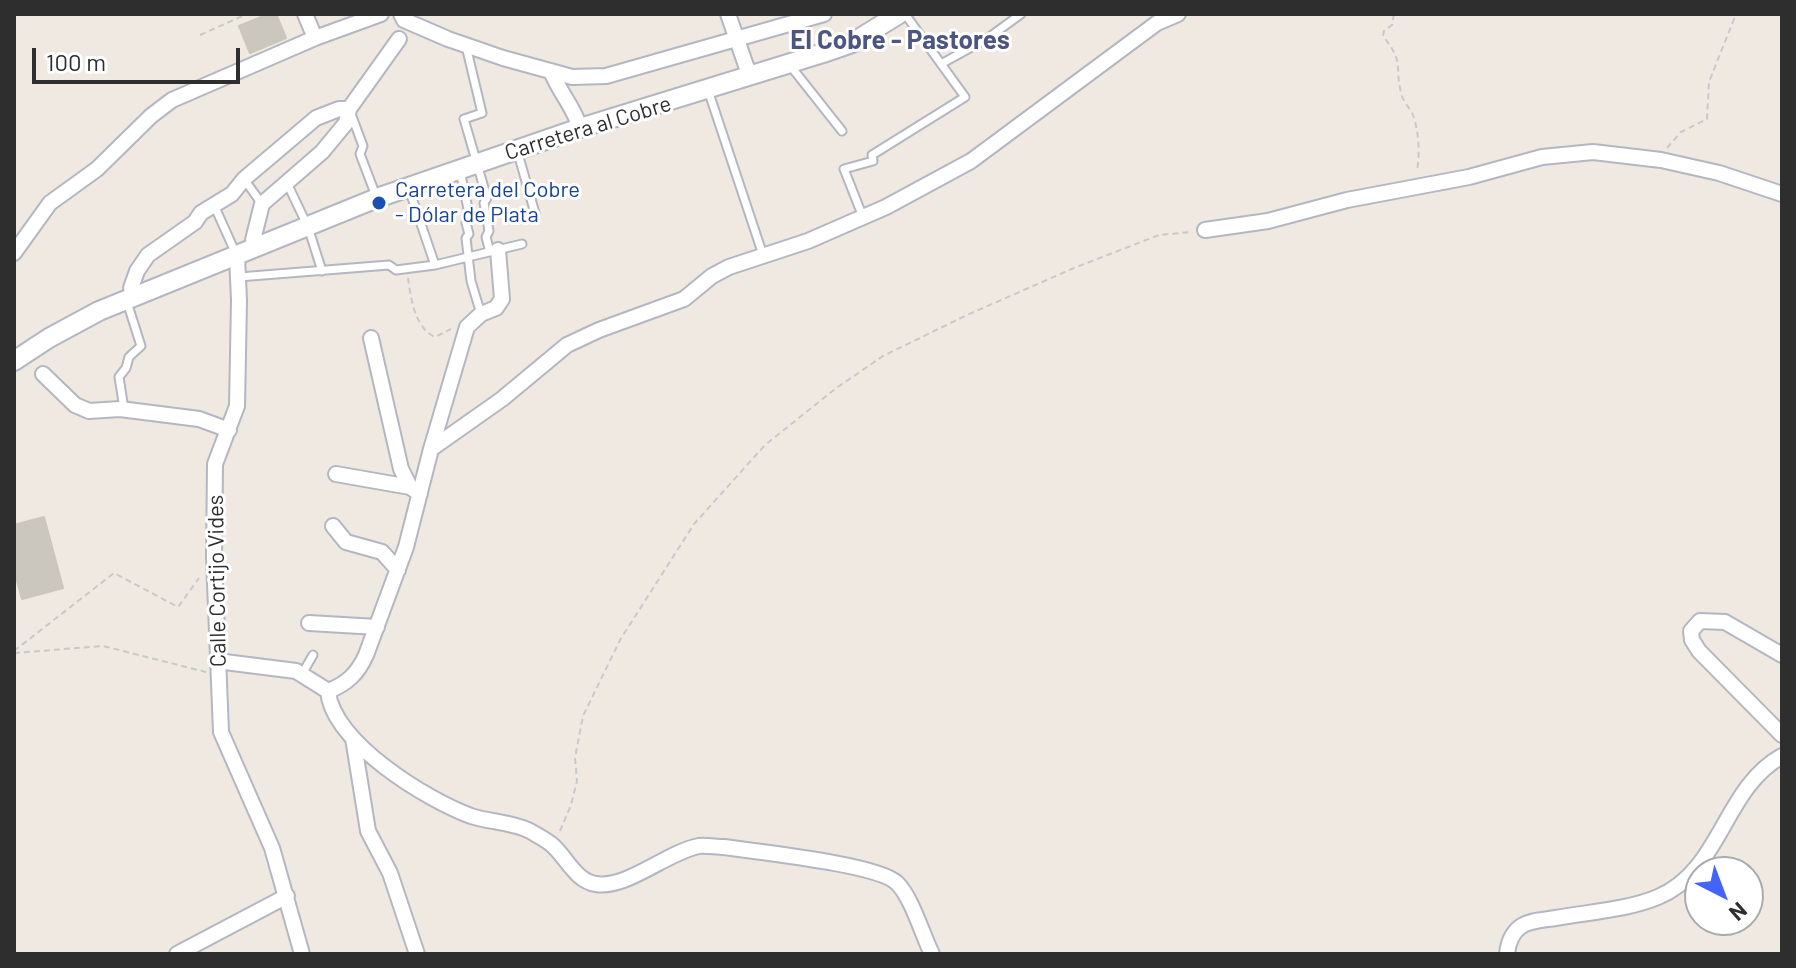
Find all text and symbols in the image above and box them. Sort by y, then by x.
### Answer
district label: El Cobre - Pastores [790,24,1010,56]
scale bar [36,32,244,82]
text: 100 m [46,47,106,76]
street label: Carretera al Cobre [502,90,674,166]
place label: Carretera del Cobre - Dólar de Plata [395,177,580,228]
marker: Carretera del Cobre - Dólar de Plata [370,194,388,212]
street label: Calle Cortijo Vides [202,495,232,667]
north arrow [1684,856,1764,936]
text: N [1725,898,1753,927]

